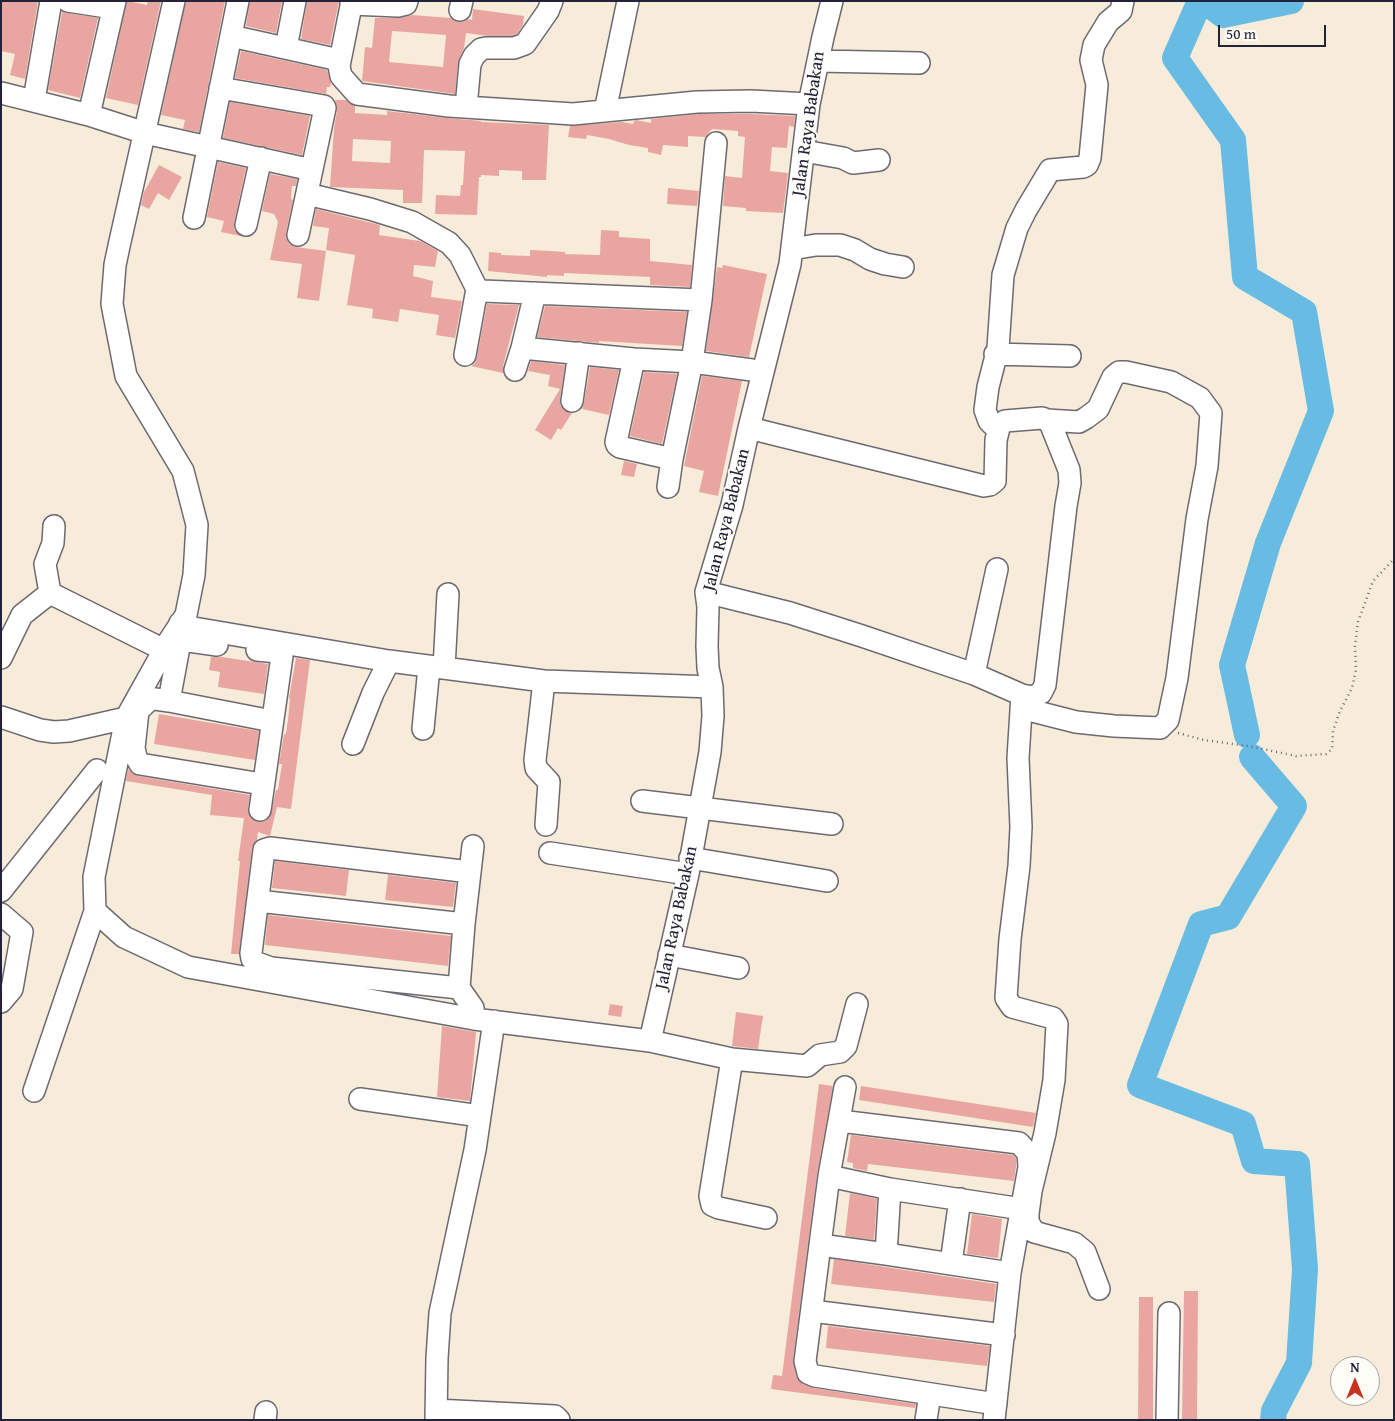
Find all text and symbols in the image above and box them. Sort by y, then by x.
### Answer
scale bar [1220,15,1328,47]
text: 50 m [1226,23,1256,44]
street label: Jalan Raya Babakan [788,50,830,198]
street label: Jalan Raya Babakan [699,446,755,594]
street label: Jalan Raya Babakan [651,844,703,992]
north arrow [1330,1356,1380,1406]
text: N [1350,1357,1360,1377]

